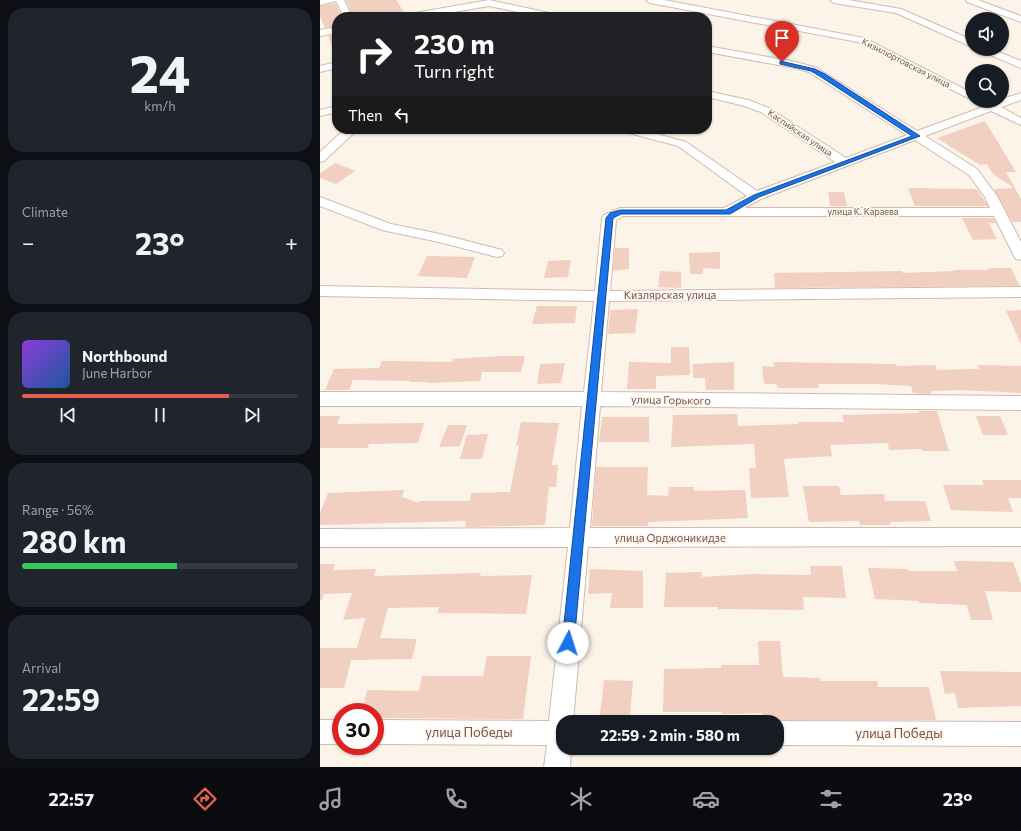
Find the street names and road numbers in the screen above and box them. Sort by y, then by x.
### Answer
street label: Кизилюртовская улица [860,35,953,90]
street label: Каспийская улица [766,107,835,158]
street label: улица К. Караева [827,206,899,217]
street label: Кизлярская улица [624,288,716,301]
street label: улица Горького [631,392,711,407]
street label: улица Орджоникидзе [614,531,726,544]
street label: улица Победы [425,724,513,740]
street label: улица Победы [855,725,943,741]

